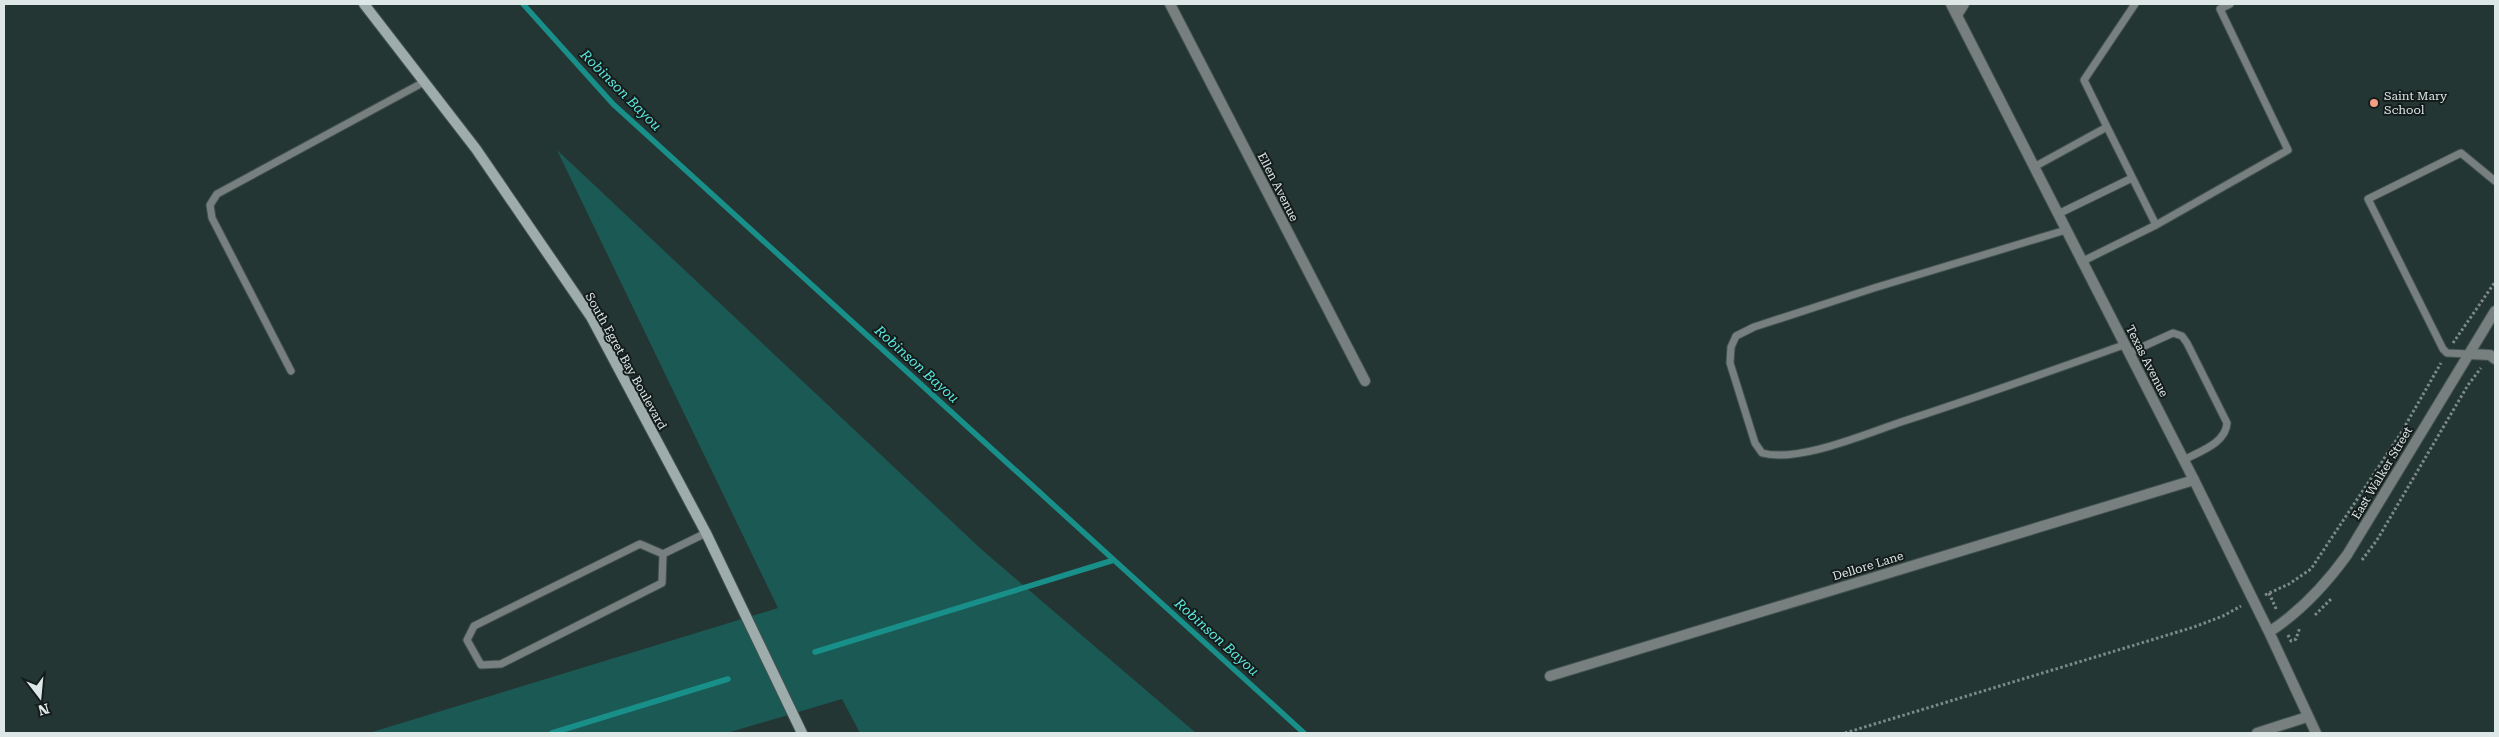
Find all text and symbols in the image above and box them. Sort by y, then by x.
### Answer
water label: Robinson Bayou [577,46,665,134]
place label: Saint Mary School [2384,89,2448,117]
marker: Saint Mary School [2368,97,2380,109]
street label: Ellen Avenue [1255,150,1302,224]
street label: South Egret Bay Boulevard [582,290,670,432]
water label: Robinson Bayou [871,321,963,406]
street label: Texas Avenue [2123,323,2171,400]
street label: East Walker Street [2349,424,2415,522]
street label: Dellore Lane [1831,548,1906,583]
water label: Robinson Bayou [1171,594,1263,679]
north arrow [15,672,65,722]
text: N [36,700,51,719]

